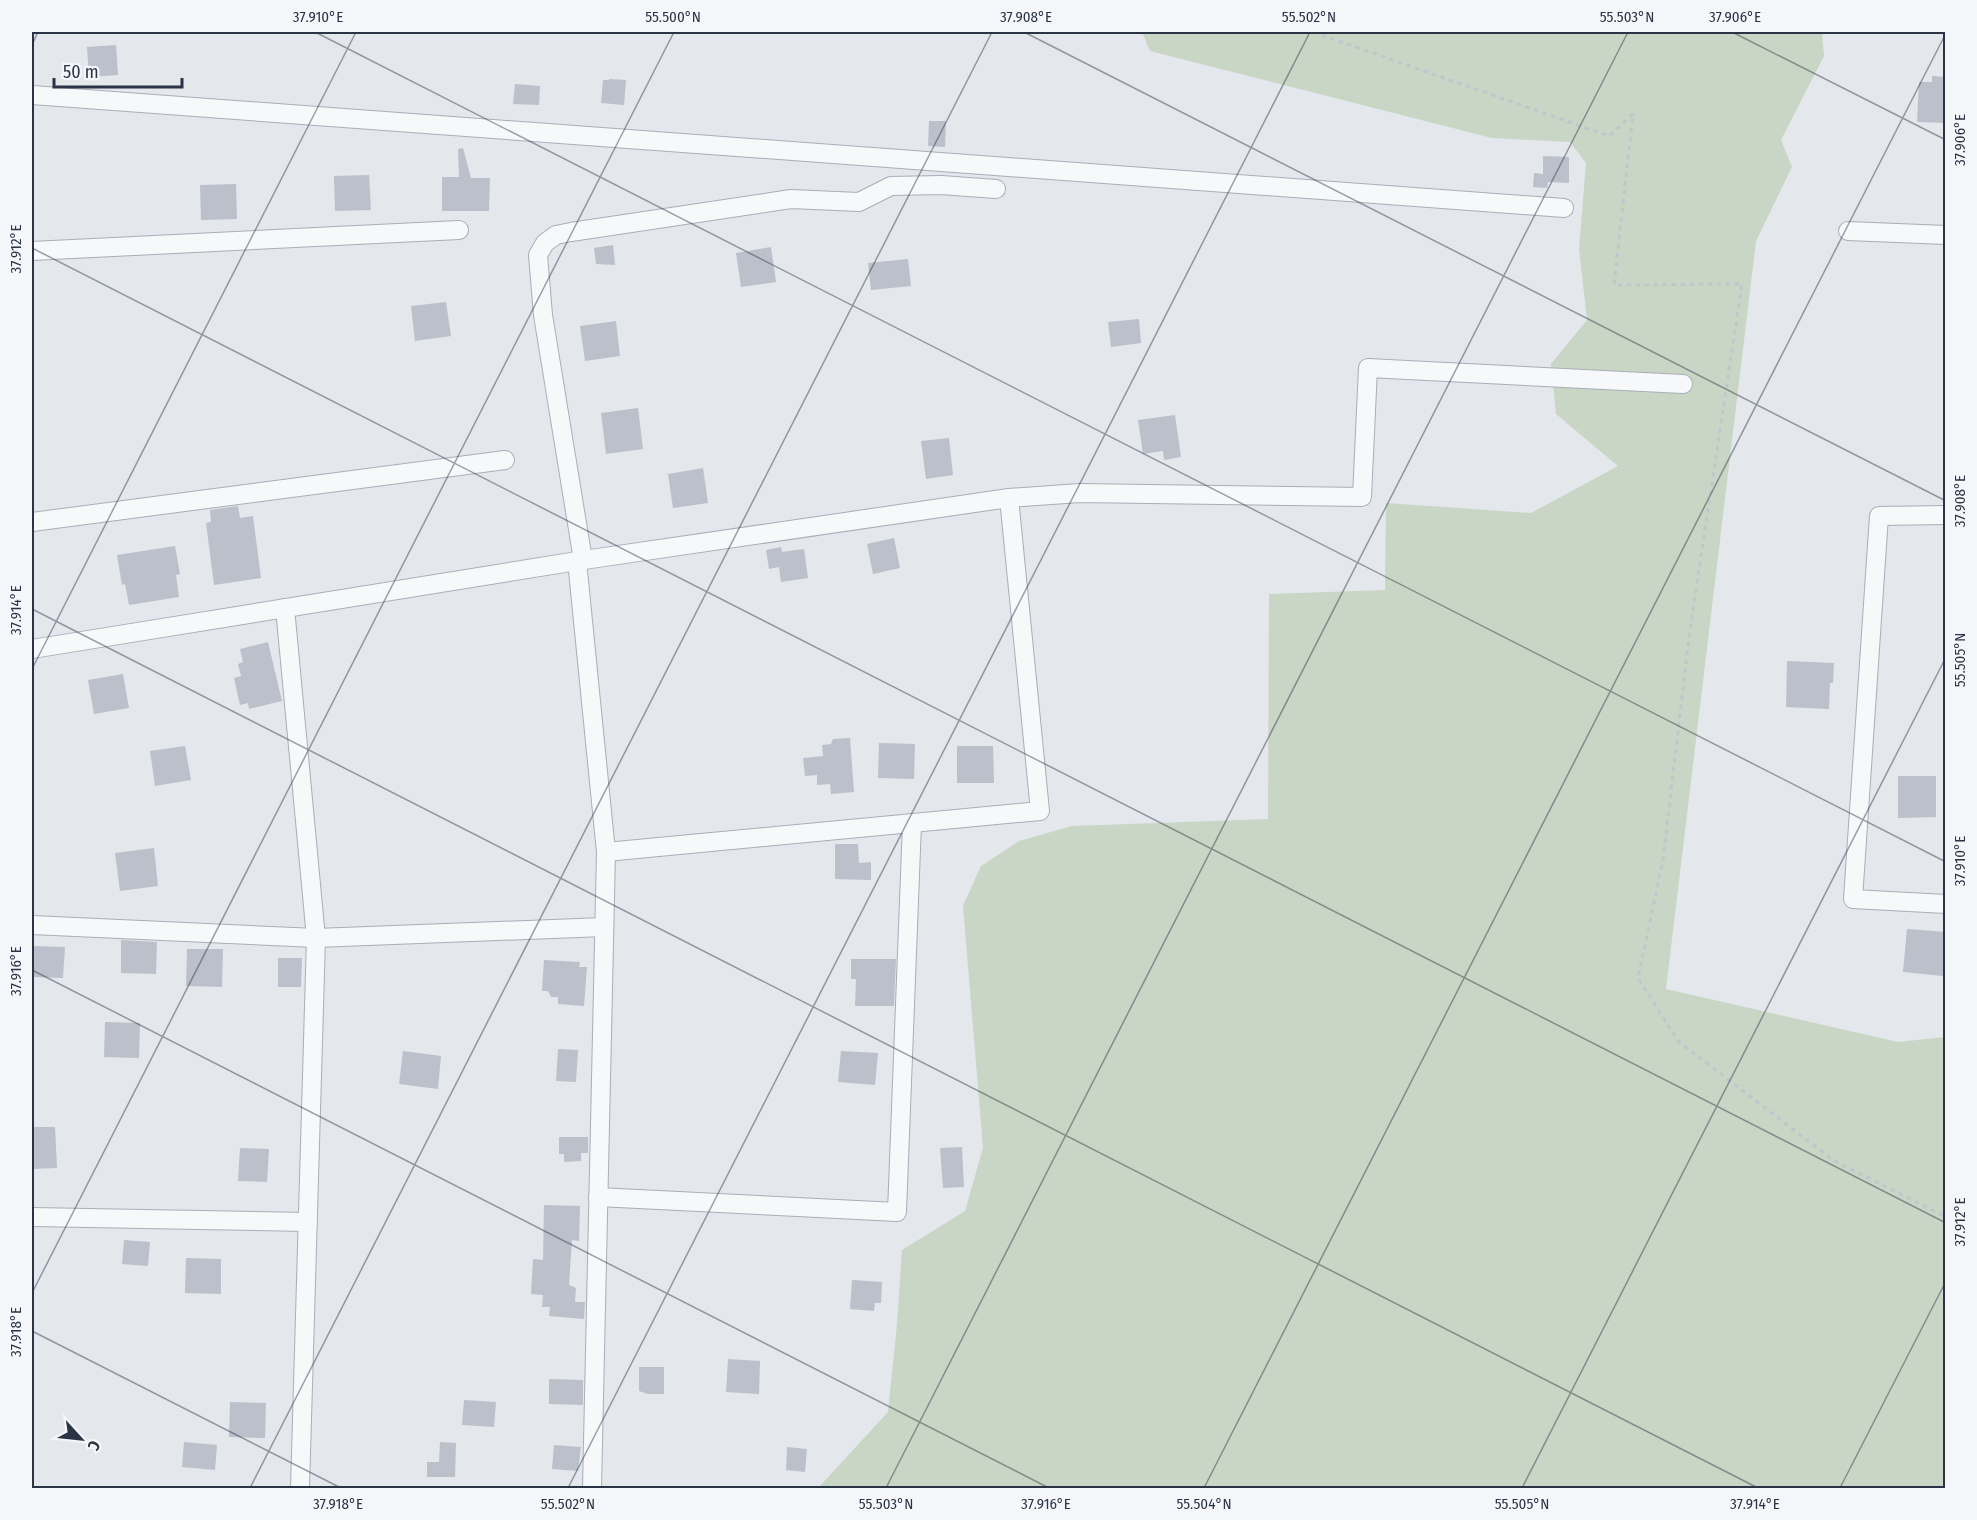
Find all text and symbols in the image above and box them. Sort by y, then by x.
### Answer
text: 37.910°E [293,8,343,26]
text: 55.500°N [645,8,701,26]
text: 37.908°E [1000,8,1052,26]
text: 55.502°N [1282,8,1336,26]
text: 55.503°N [1600,8,1654,26]
text: 37.906°E [1709,8,1761,26]
scale bar [54,51,182,89]
text: 50 m [63,61,99,83]
text: 37.906°E [1951,114,1969,166]
text: 37.912°E [7,224,25,274]
text: 37.908°E [1951,475,1969,527]
text: 37.914°E [7,585,25,635]
text: 55.505°N [1951,633,1969,687]
text: 37.910°E [1951,836,1969,886]
text: 37.916°E [7,946,25,996]
text: 37.912°E [1951,1197,1969,1247]
text: 37.918°E [7,1307,25,1357]
north arrow [51,1409,111,1469]
text: С [83,1438,104,1454]
text: 37.918°E [313,1495,363,1513]
text: 55.502°N [541,1495,595,1513]
text: 55.503°N [859,1495,913,1513]
text: 37.916°E [1021,1495,1071,1513]
text: 55.504°N [1176,1495,1232,1513]
text: 55.505°N [1495,1495,1549,1513]
text: 37.914°E [1730,1495,1780,1513]

